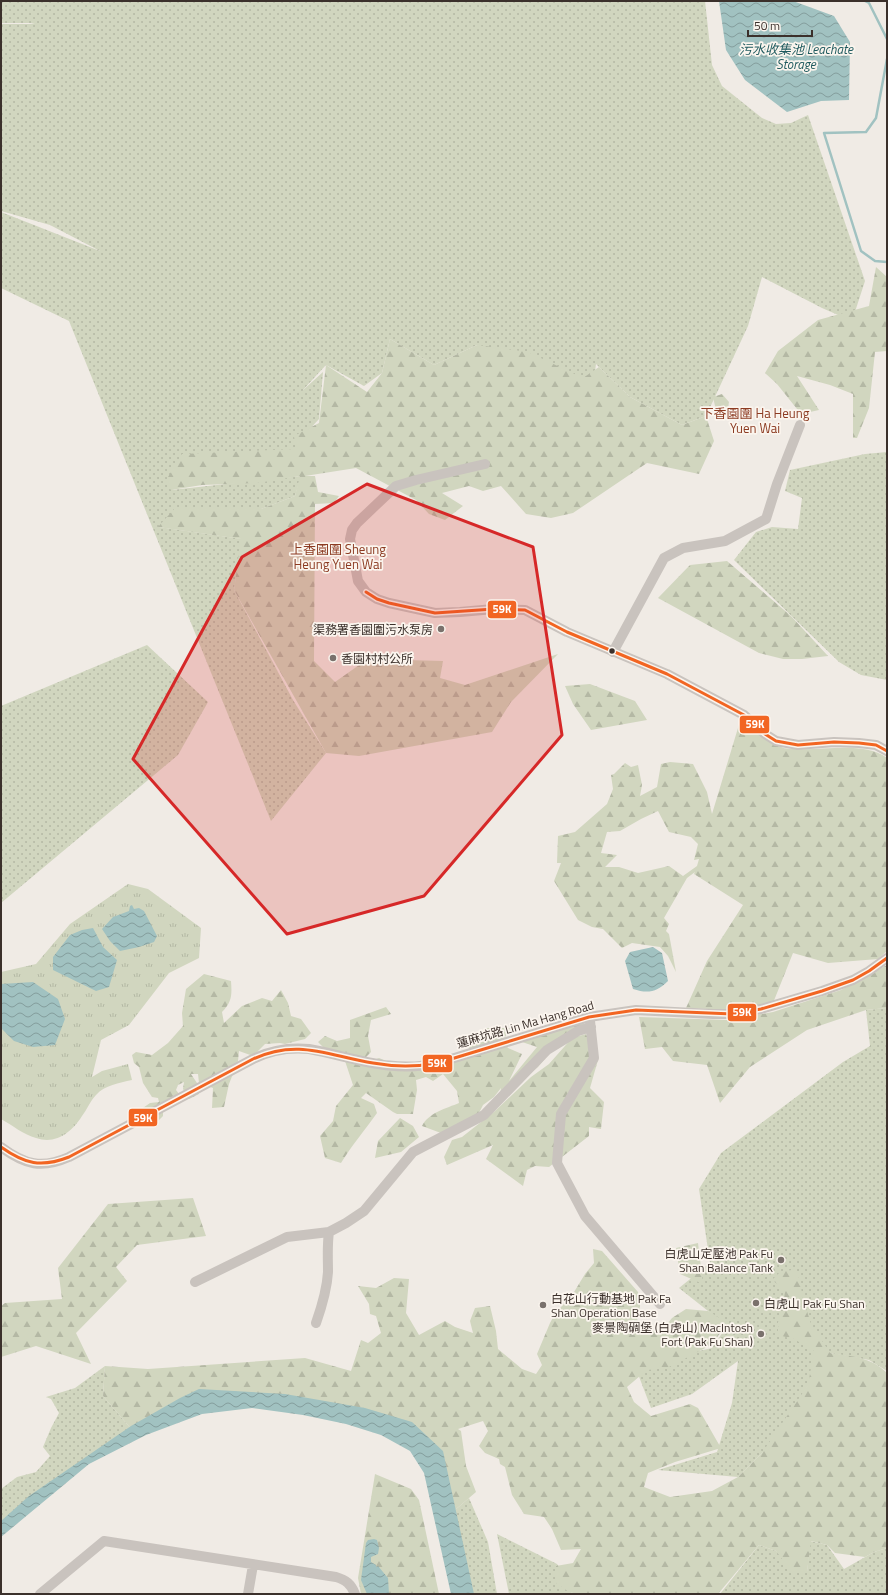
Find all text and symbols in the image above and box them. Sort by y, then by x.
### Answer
scale bar [748,12,812,38]
text: 50 m [754,16,780,35]
water label: 污水收集池 Leachate Storage [739,39,854,74]
district label: 下香園圍 Ha Heung Yuen Wai [701,403,810,438]
district label: 上香園圍 Sheung Heung Yuen Wai [290,539,386,574]
line badge: 59K [487,600,517,619]
text: 59K [493,601,512,617]
place label: 渠務署香園圍污水泵房 [313,620,433,639]
marker: 渠務署香園圍污水泵房 [436,624,446,634]
unlabelled marker [607,646,617,656]
place label: 香園村村公所 [341,649,413,668]
marker: 香園村村公所 [328,653,338,663]
line badge: 59K [739,715,770,734]
text: 59K [746,716,765,732]
street label: 蓮麻坑路 Lin Ma Hang Road [454,995,596,1053]
line badge: 59K [727,1003,757,1022]
text: 59K [733,1004,752,1020]
line badge: 59K [422,1054,453,1073]
text: 59K [428,1055,447,1071]
line badge: 59K [128,1108,158,1127]
text: 59K [134,1110,153,1126]
place label: 白虎山定壓池 Pak Fu Shan Balance Tank [664,1244,773,1277]
marker: 白虎山定壓池 Pak Fu Shan Balance Tank [776,1255,786,1265]
place label: 白花山行動基地 Pak Fa Shan Operation Base [551,1289,671,1322]
place label: 白虎山 Pak Fu Shan [764,1294,865,1313]
marker: 白虎山 Pak Fu Shan [751,1298,761,1308]
marker: 白花山行動基地 Pak Fa Shan Operation Base [538,1300,548,1310]
place label: 麥景陶碉堡 (白虎山) MacIntosh Fort (Pak Fu Shan) [592,1318,753,1351]
marker: 麥景陶碉堡 (白虎山) MacIntosh Fort (Pak Fu Shan) [756,1329,766,1339]

